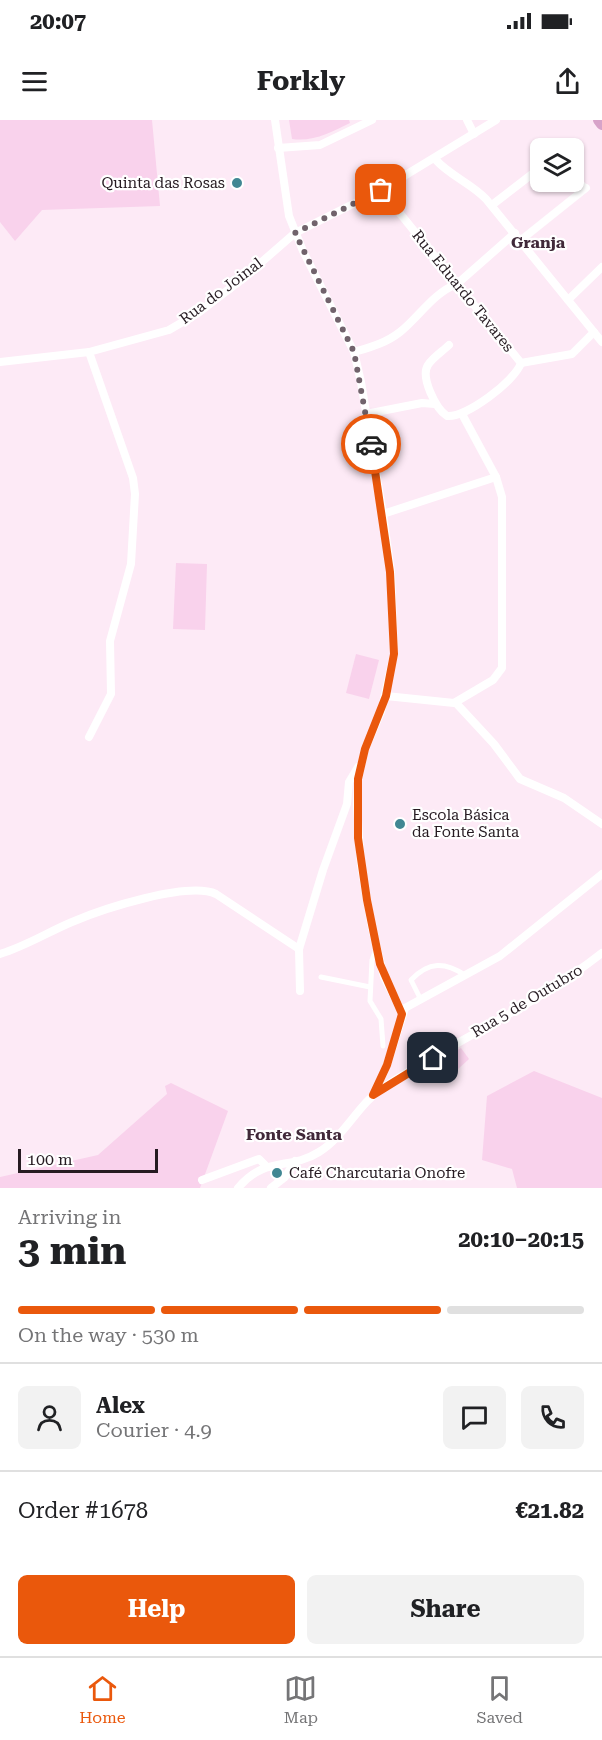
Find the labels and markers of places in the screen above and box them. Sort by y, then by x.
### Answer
pin [355,164,406,215]
place label: Quinta das Rosas [101,174,225,192]
marker: Quinta das Rosas [230,176,244,190]
place label: Escola Básica da Fonte Santa [412,806,519,841]
marker: Escola Básica da Fonte Santa [393,817,407,831]
pin [407,1032,458,1083]
place label: Café Charcutaria Onofre [289,1164,465,1182]
marker: Café Charcutaria Onofre [270,1166,284,1180]

